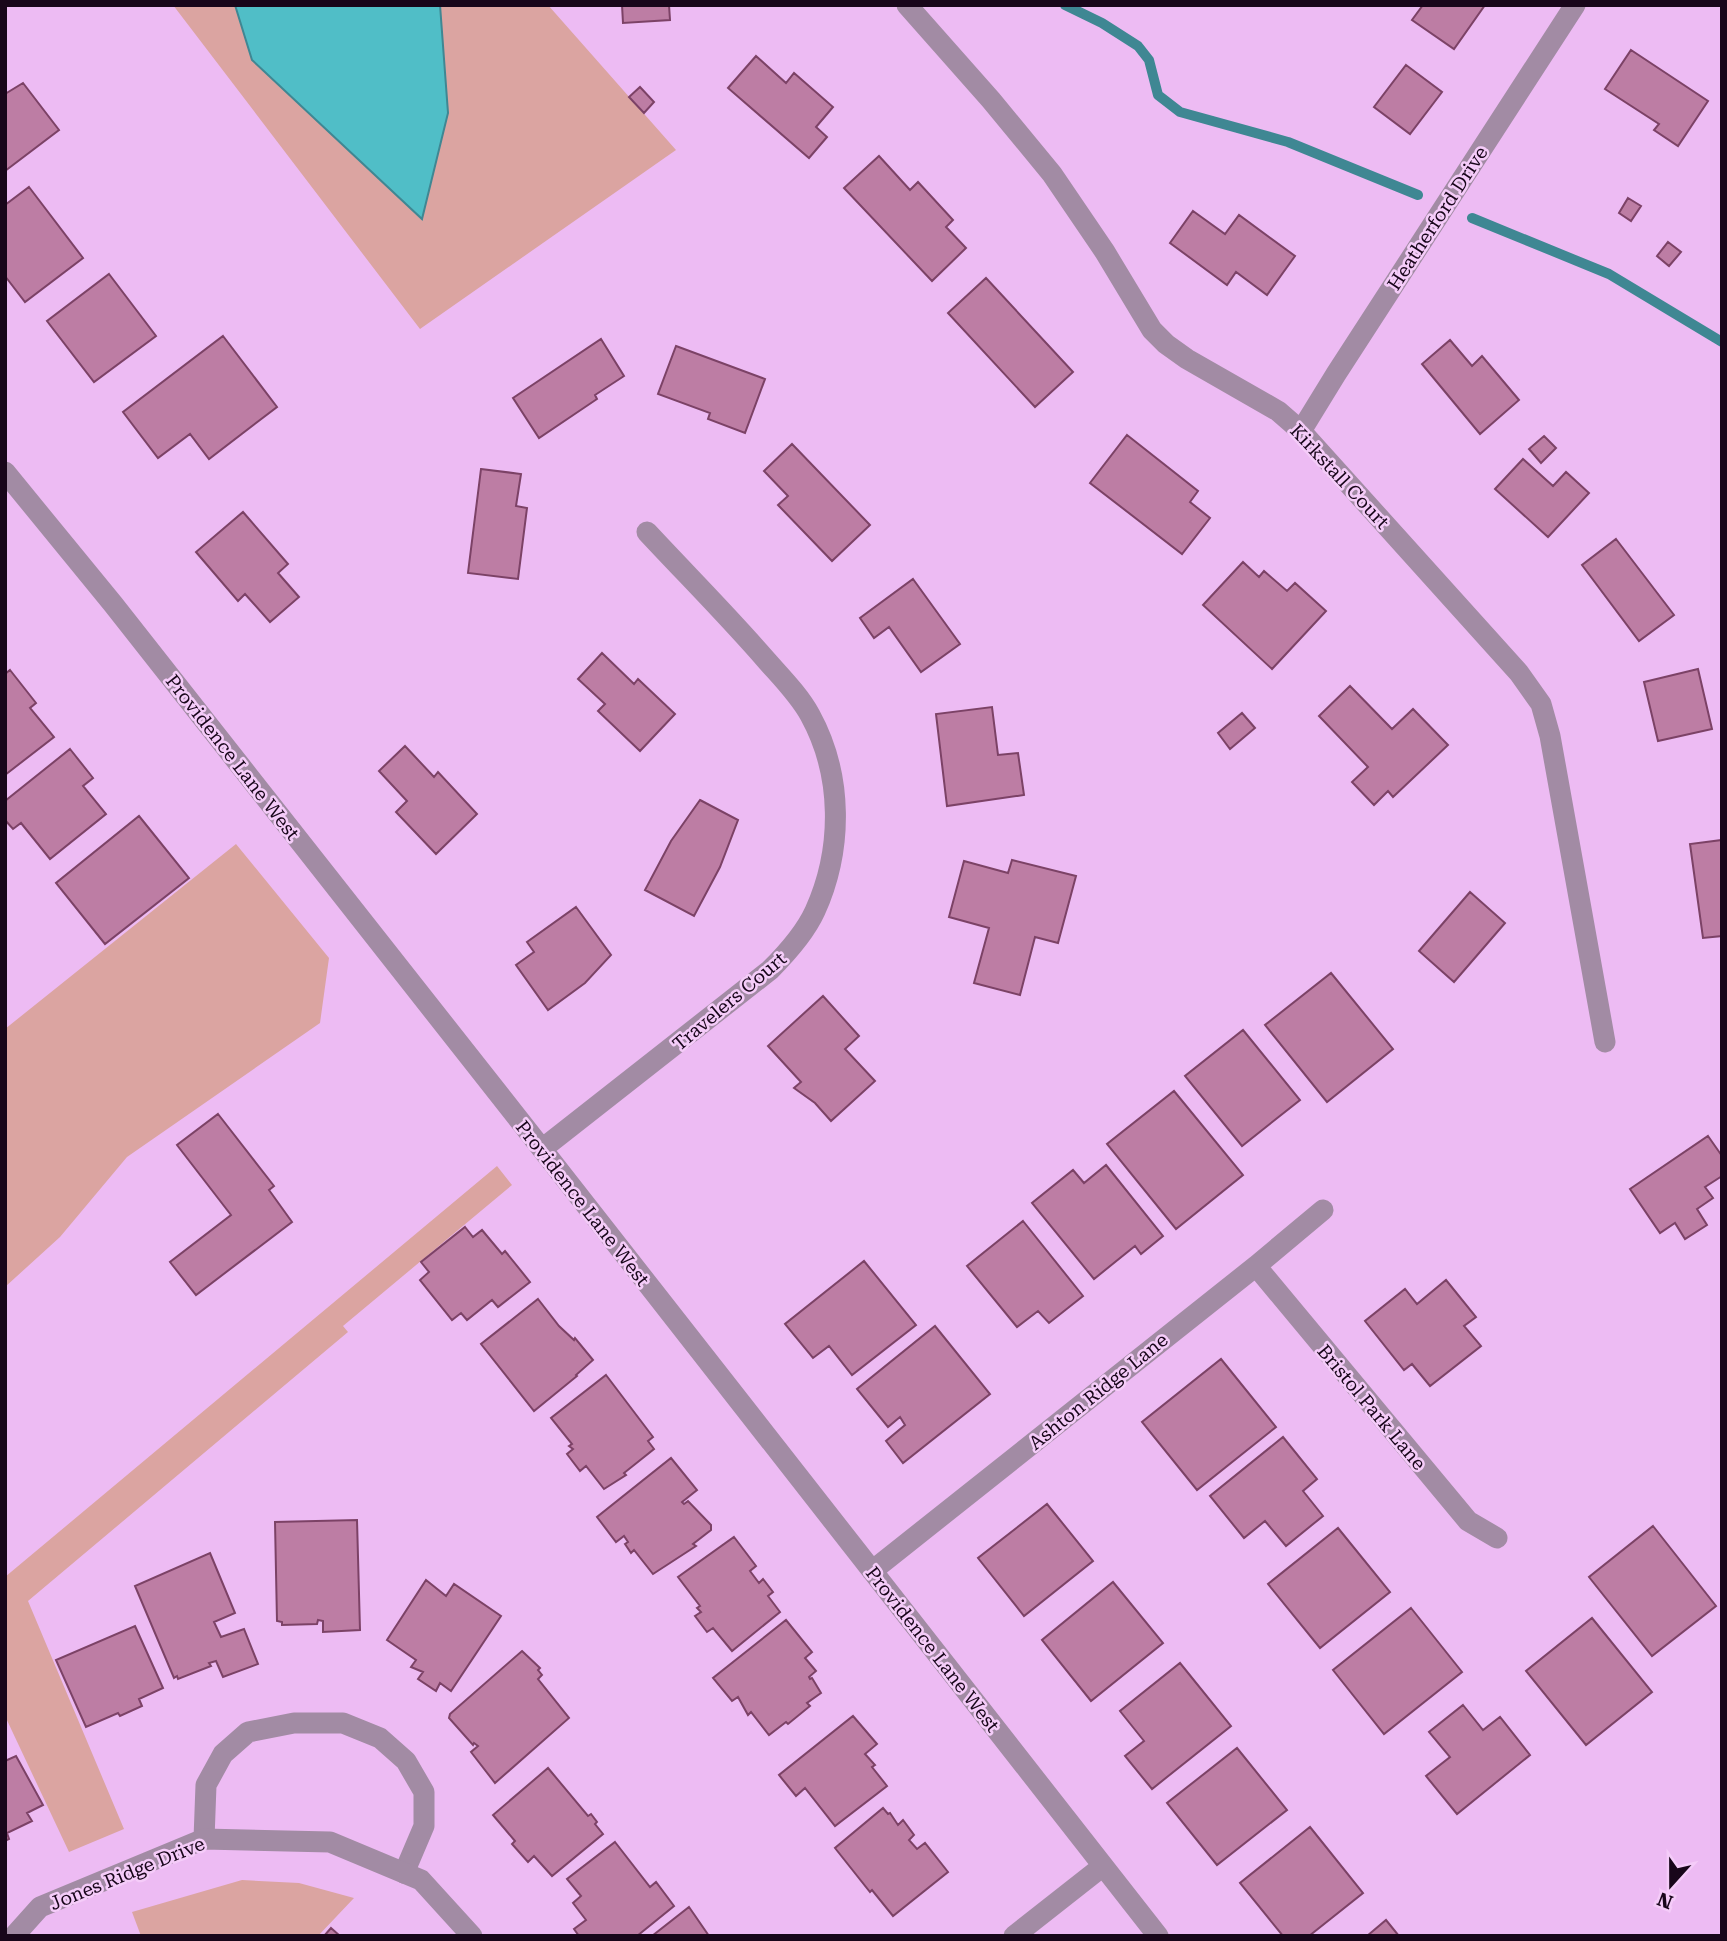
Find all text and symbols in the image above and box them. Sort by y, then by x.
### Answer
street label: Heatherford Drive [1382,142,1493,295]
street label: Kirkstall Court [1285,419,1394,533]
street label: Providence Lane West [161,670,304,845]
street label: Travelers Court [668,947,791,1056]
street label: Providence Lane West [511,1116,654,1291]
street label: Ashton Ridge Lane [1024,1328,1173,1455]
street label: Bristol Park Lane [1312,1340,1431,1475]
street label: Providence Lane West [861,1562,1004,1737]
street label: Jones Ridge Drive [46,1832,208,1915]
north arrow [1636,1850,1706,1920]
text: N [1654,1887,1676,1914]

